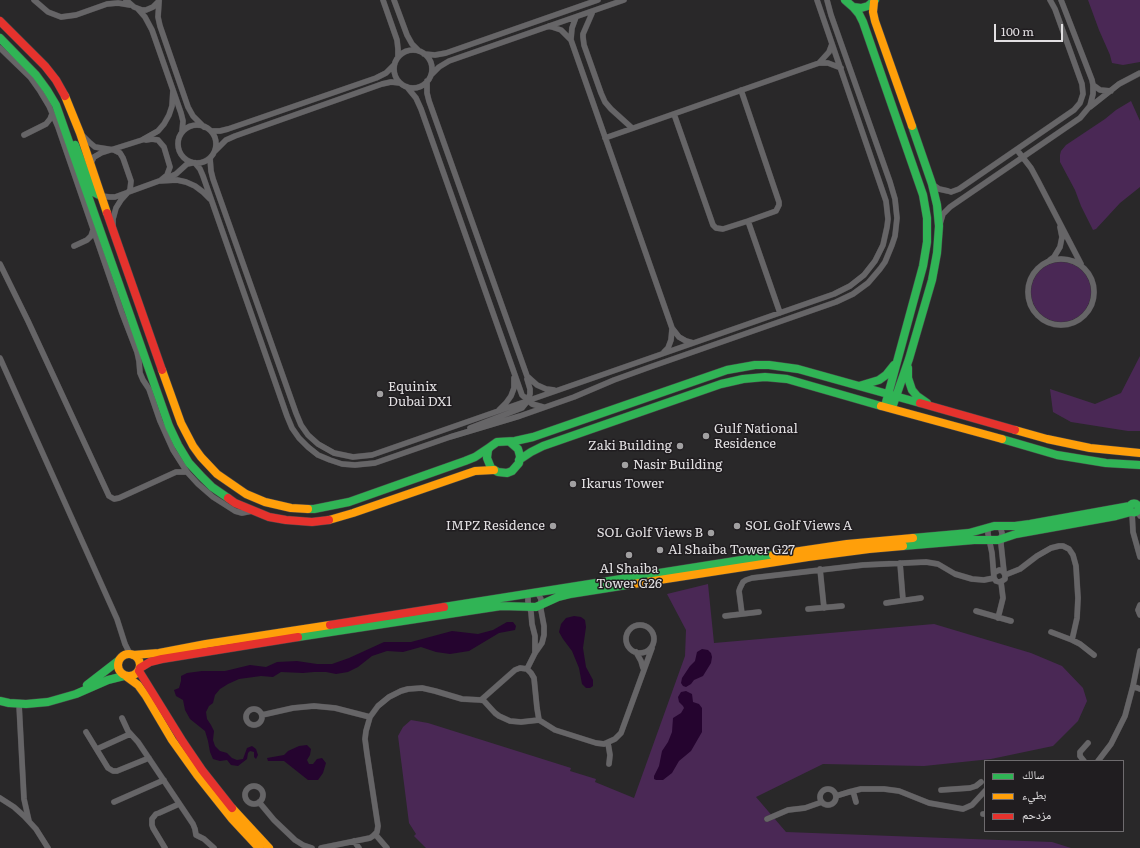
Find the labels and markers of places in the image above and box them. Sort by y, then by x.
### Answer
place label: Equinix Dubai DX1 [388,379,452,410]
marker: Equinix Dubai DX1 [375,389,385,399]
place label: Gulf National Residence [714,421,798,452]
marker: Gulf National Residence [701,431,711,441]
place label: Zaki Building [588,438,672,454]
marker: Zaki Building [675,441,685,451]
place label: Nasir Building [633,457,723,473]
marker: Nasir Building [620,460,630,470]
place label: Ikarus Tower [581,476,664,492]
marker: Ikarus Tower [568,479,578,489]
place label: IMPZ Residence [446,518,545,534]
place label: SOL Golf Views A [745,518,852,534]
marker: IMPZ Residence [548,521,558,531]
marker: SOL Golf Views A [732,521,742,531]
place label: SOL Golf Views B [597,525,703,541]
marker: SOL Golf Views B [706,528,716,538]
place label: Al Shaiba Tower G27 [668,542,795,558]
marker: Al Shaiba Tower G27 [655,545,665,555]
marker: Al Shaiba Tower G26 [624,550,634,560]
place label: Al Shaiba Tower G26 [596,561,662,592]

